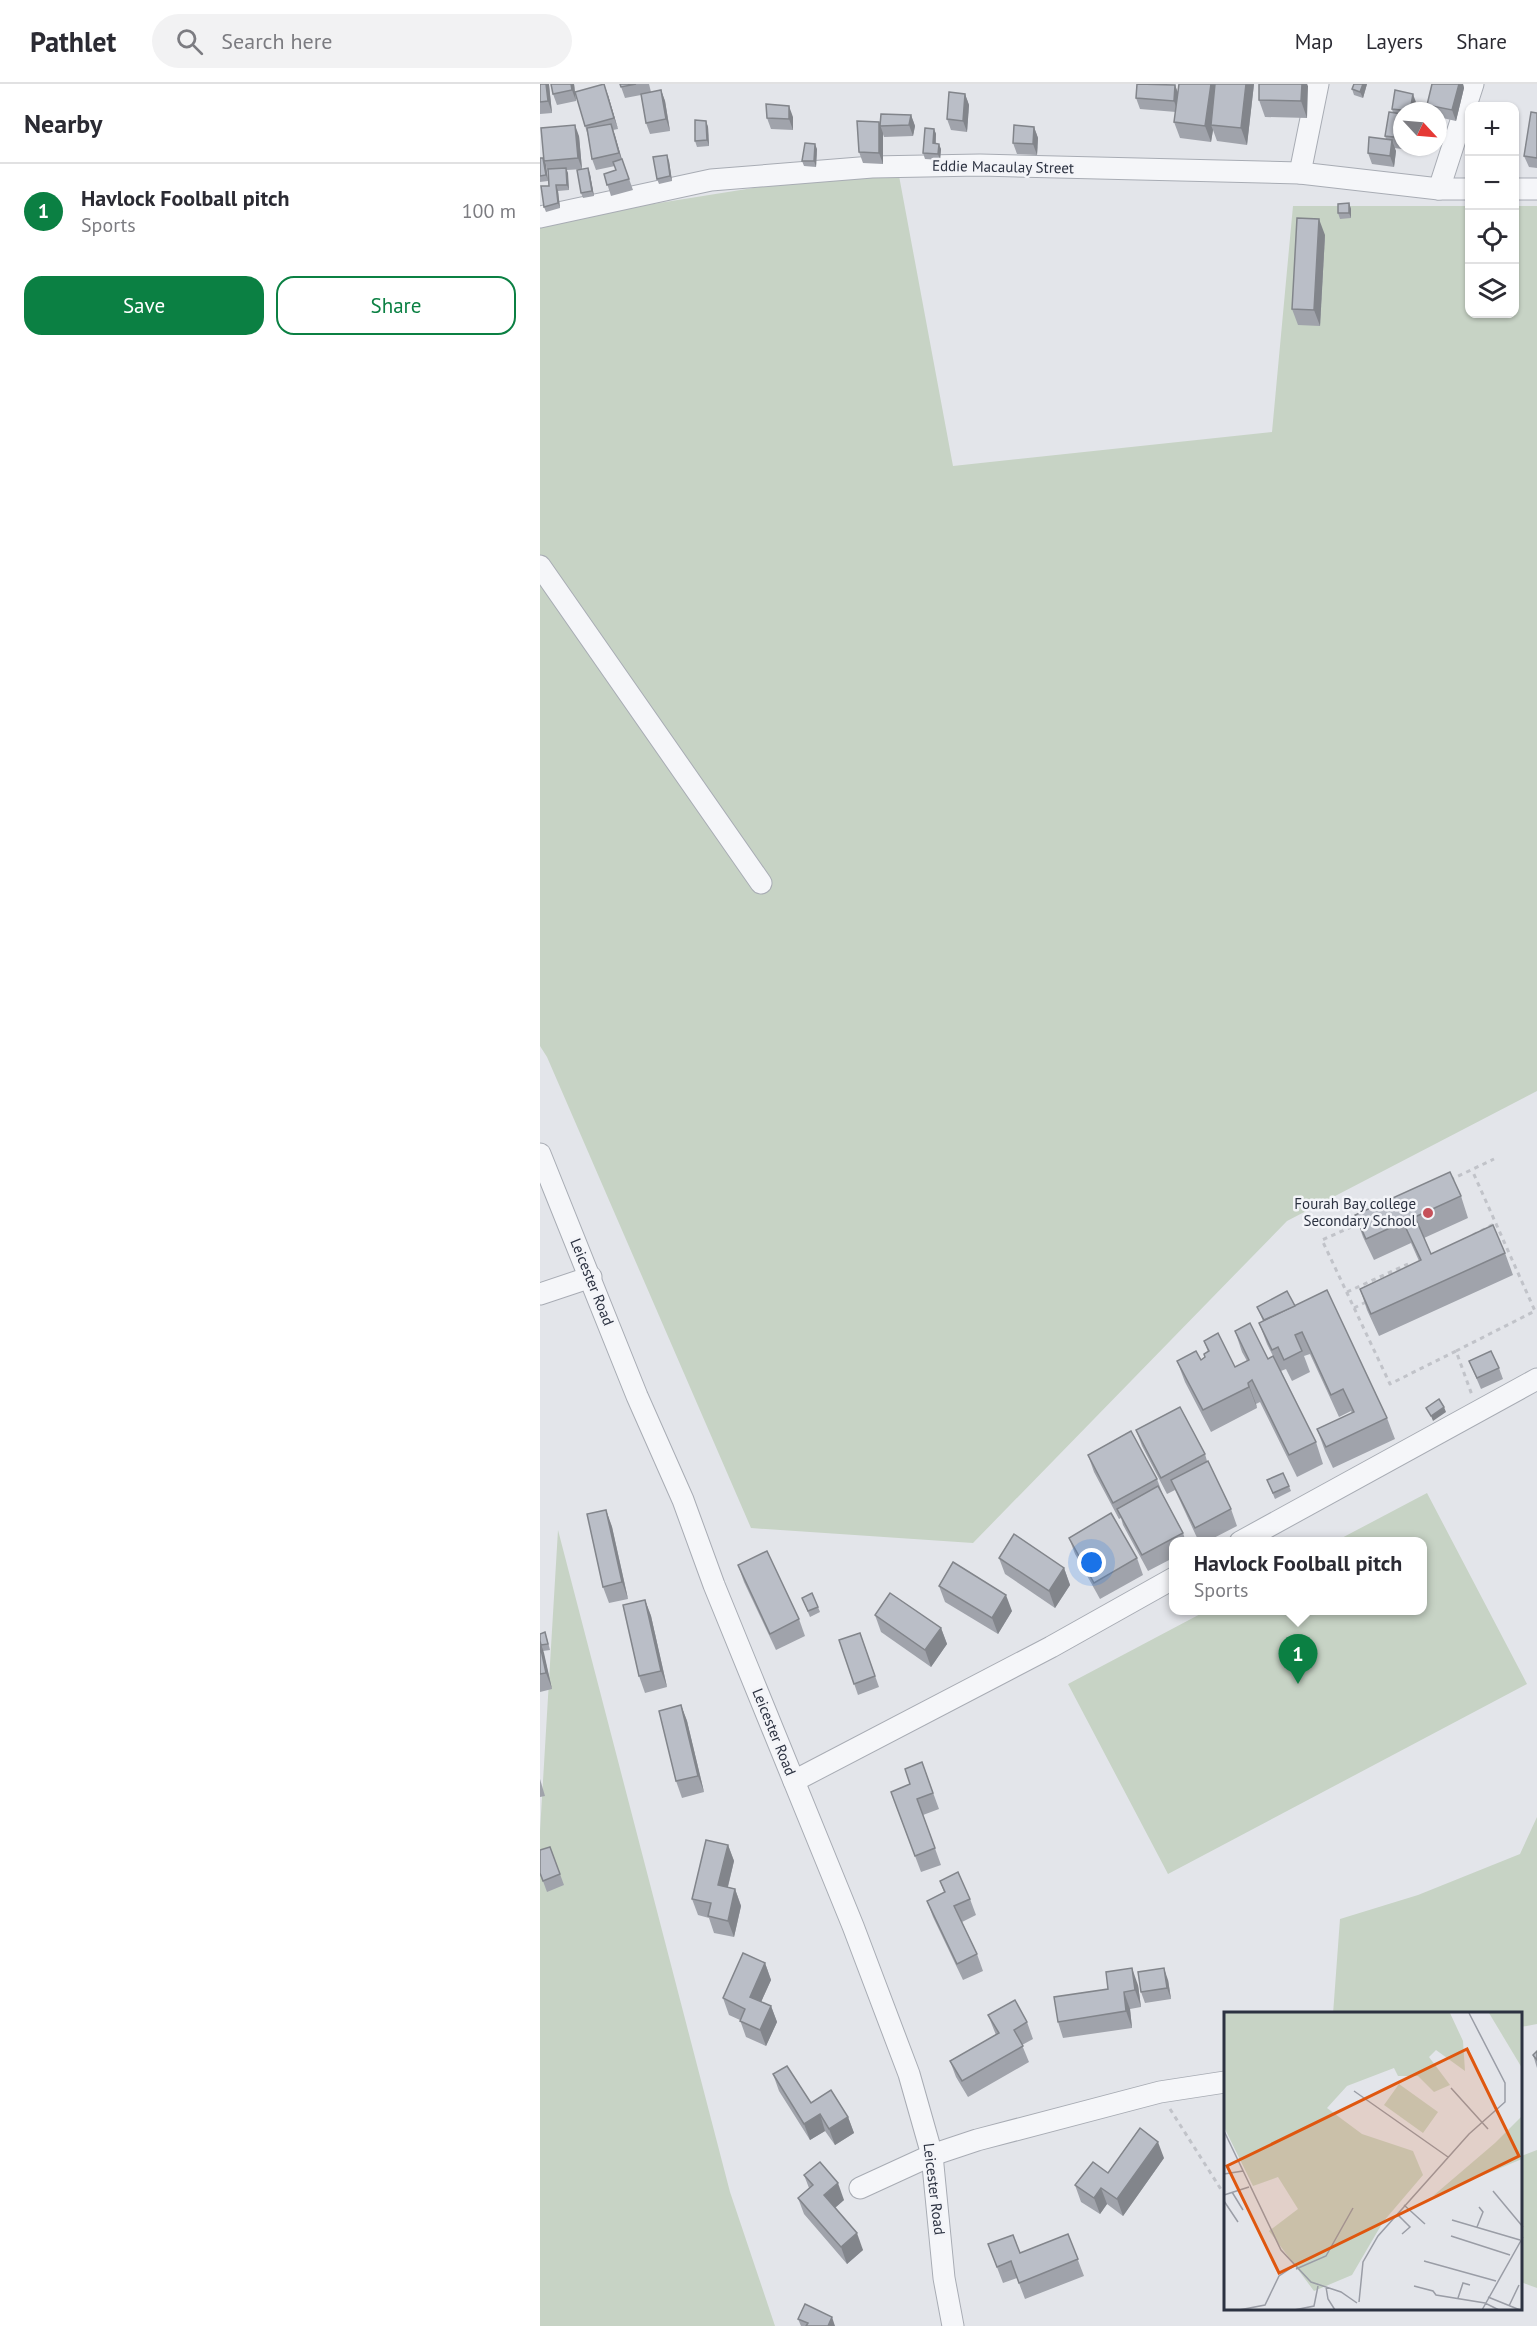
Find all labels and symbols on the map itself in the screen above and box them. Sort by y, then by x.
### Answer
north arrow [1393,102,1447,156]
street label: Eddie Macaulay Street [932,156,1074,177]
place label: Fourah Bay college Secondary School [1294,1194,1417,1230]
marker: Fourah Bay college Secondary School [1421,1206,1435,1220]
street label: Leicester Road [566,1235,619,1328]
your location [1077,1548,1106,1577]
pin: 1 [1278,1634,1317,1684]
street label: Leicester Road [748,1685,801,1778]
inset map [1224,2012,1522,2311]
street label: Leicester Road [919,2142,950,2236]

